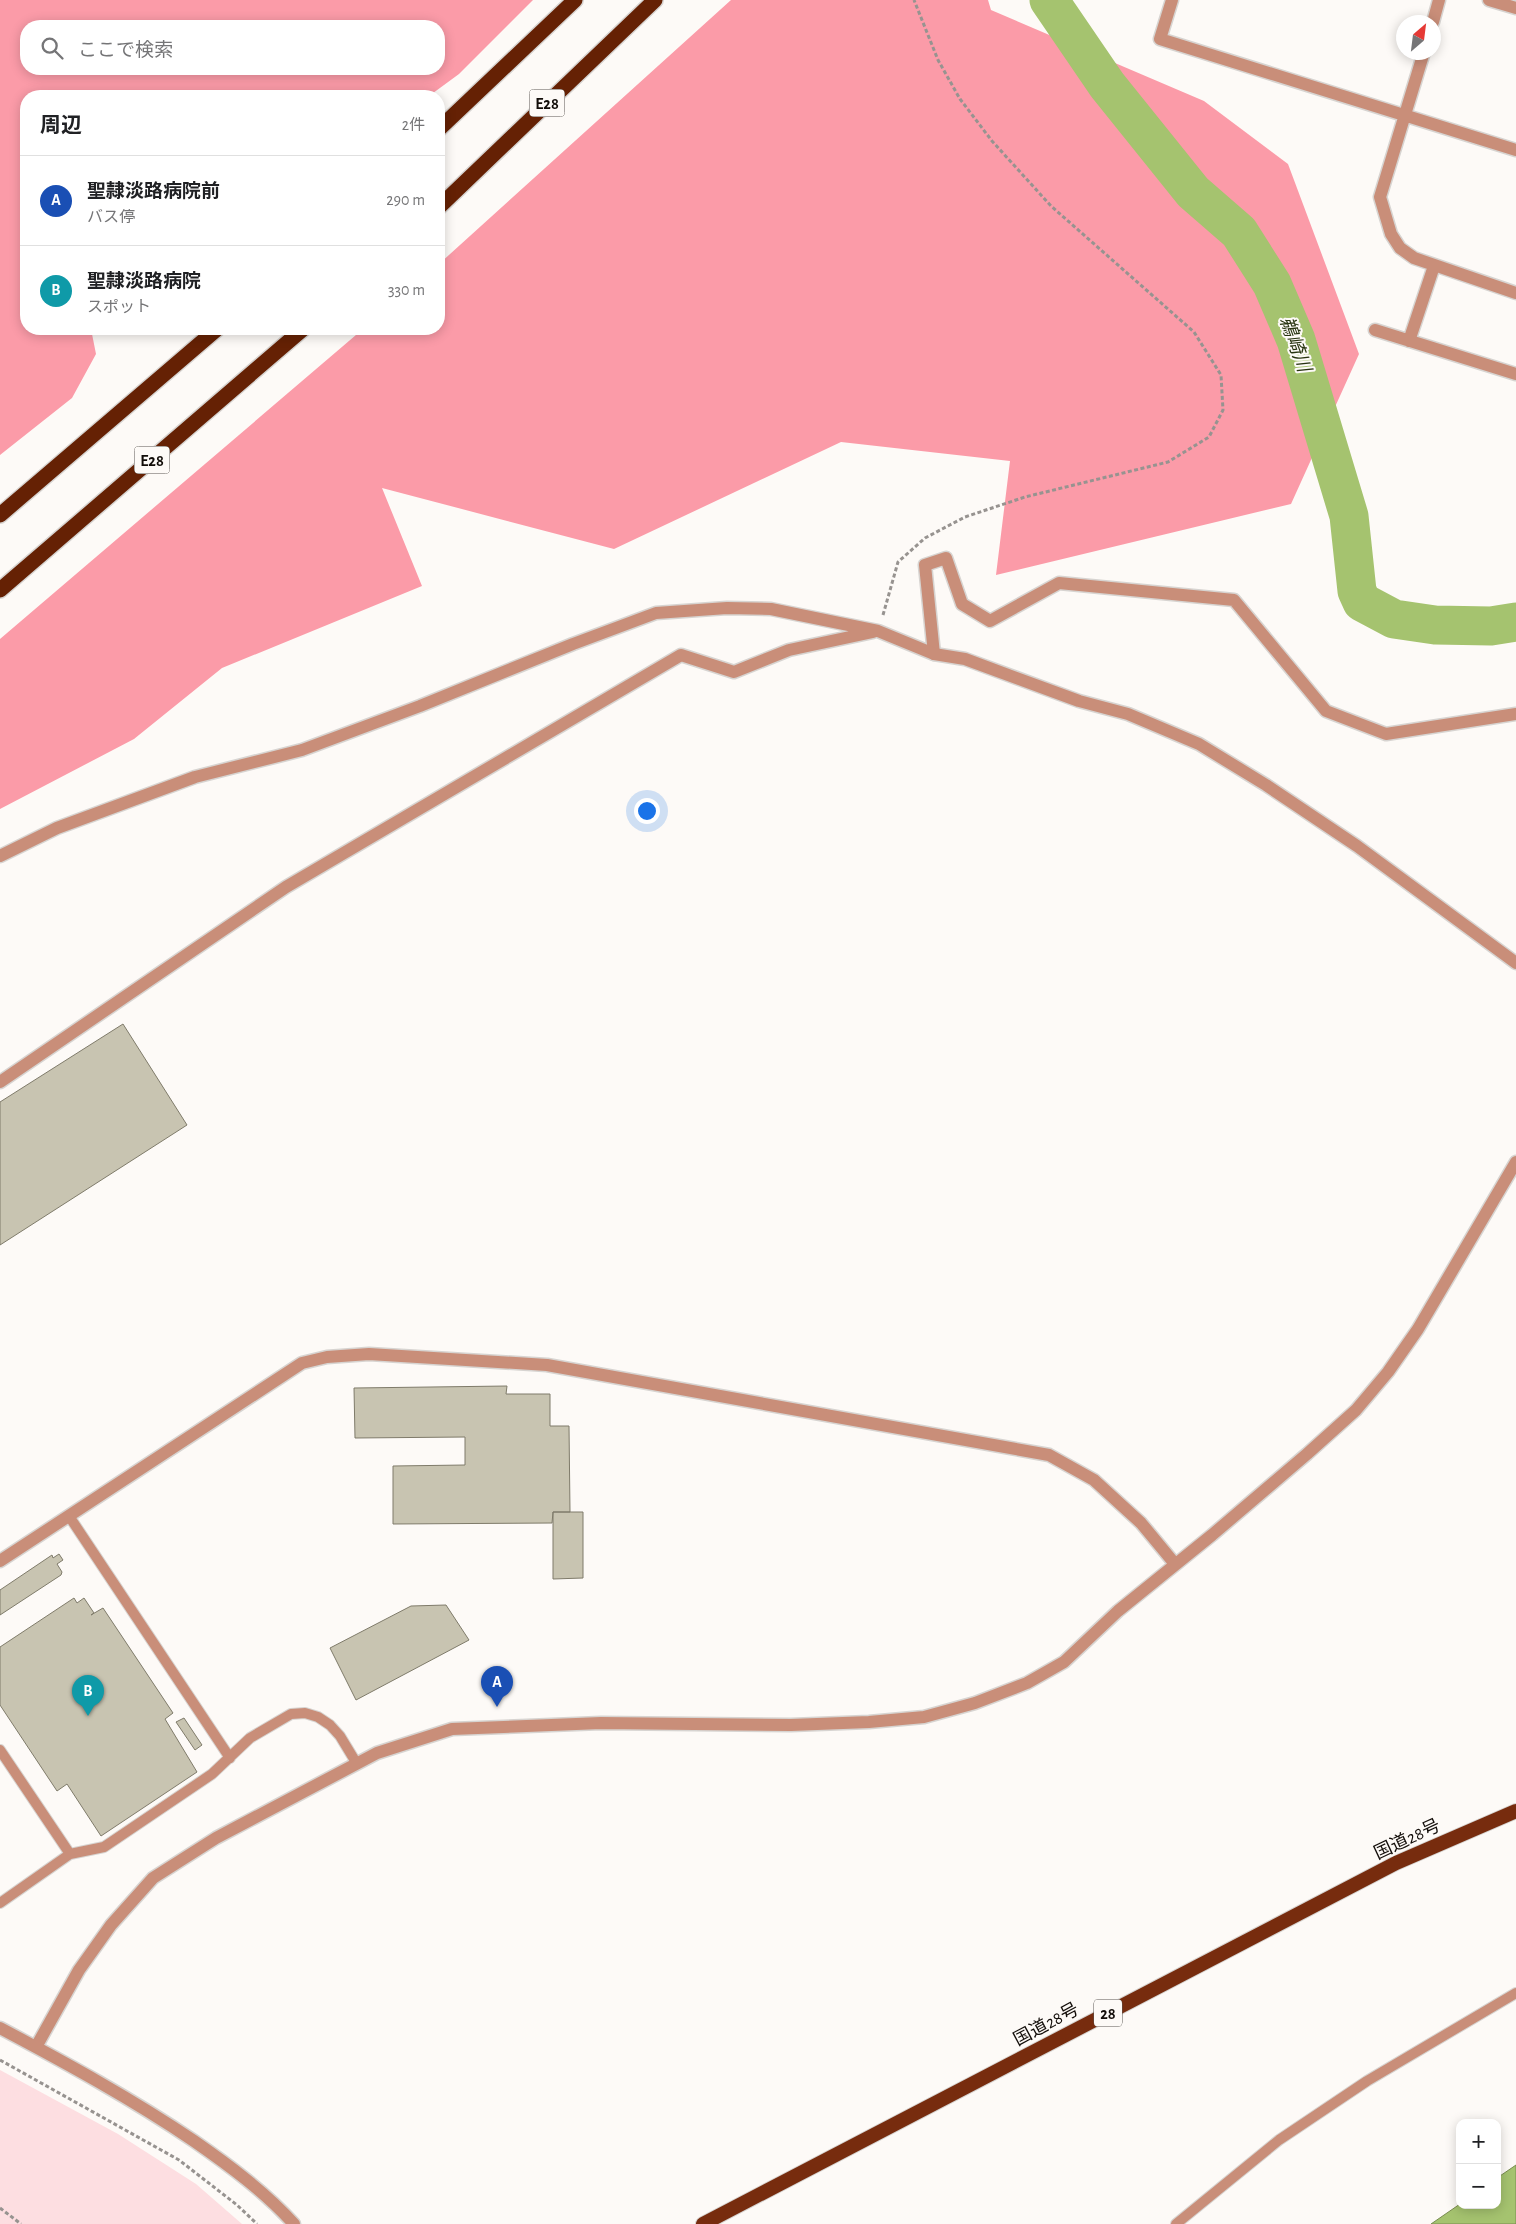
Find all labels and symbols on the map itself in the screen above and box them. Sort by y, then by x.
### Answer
north arrow [1396,15,1441,60]
road number: E28 [530,90,564,116]
water label: 鵜崎川 [1276,314,1315,376]
road number: E28 [134,446,170,474]
your location [634,798,660,824]
pin: A [481,1666,513,1707]
pin: B [72,1675,104,1716]
street label: 国道28号 [1371,1815,1443,1863]
street label: 国道28号 [1010,1999,1082,2049]
road number: 28 [1094,2000,1122,2026]

